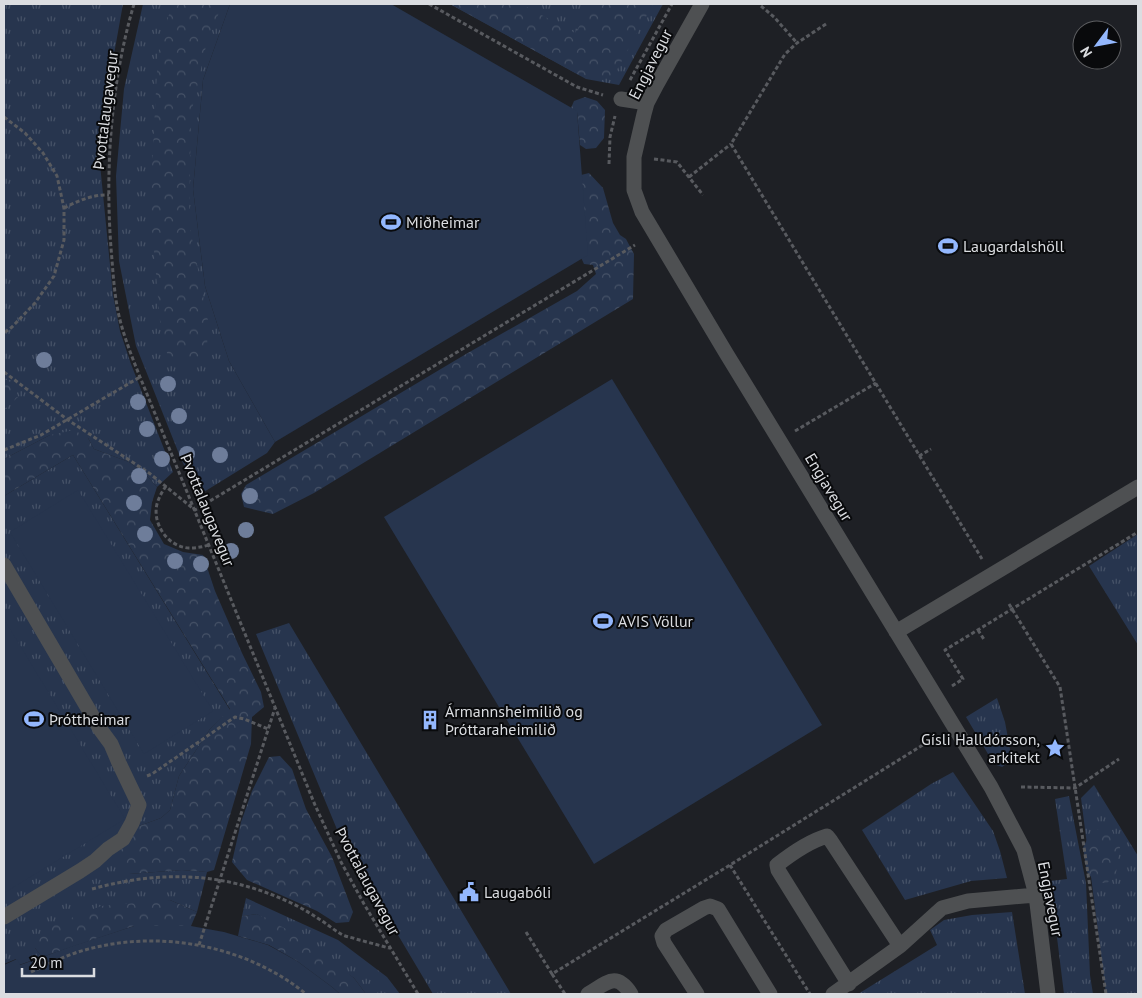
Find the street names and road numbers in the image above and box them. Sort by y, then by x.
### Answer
street label: Engjavegur [624,25,676,103]
street label: Þvottalaugavegur [88,49,122,171]
street label: Engjavegur [801,449,857,525]
street label: Þvottalaugavegur [176,451,240,570]
street label: Þvottalaugavegur [331,823,405,939]
street label: Engjavegur [1034,860,1068,939]

